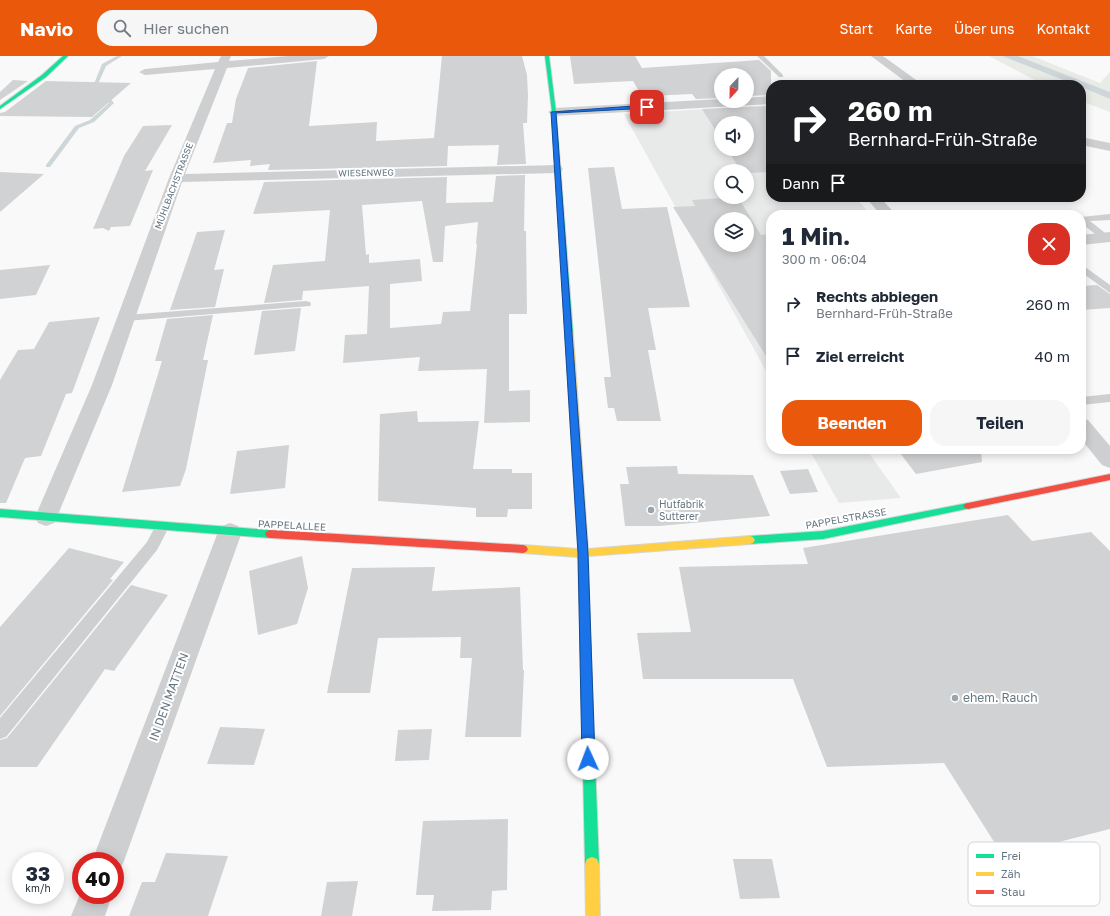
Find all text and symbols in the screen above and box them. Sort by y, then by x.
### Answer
search box [97,10,377,46]
text: Navio [20,17,73,40]
icon: search [111,17,133,39]
text: Hier suchen [143,19,229,37]
text: Start [840,20,873,37]
text: Karte [895,20,932,37]
text: Über uns [954,20,1014,37]
text: Kontakt [1036,20,1090,37]
north arrow [714,68,754,108]
map controls [714,68,754,252]
pin [630,90,664,124]
text: 260 m [848,94,933,127]
icon: arrive [636,96,658,118]
icon: right [782,96,834,148]
button: sound [714,116,754,156]
text: Bernhard-Früh-Straße [848,128,1037,150]
street label: MÜHLBACHSTRASSE [152,141,195,230]
button: search [714,164,754,204]
street label: WIESENWEG [338,167,394,178]
icon: arrive [827,172,849,194]
text: Dann [782,174,819,192]
button: layers [714,212,754,252]
text: 1 Min. [782,221,851,250]
button: close [1028,223,1070,265]
text: 300 m · 06:04 [782,251,867,267]
text: Rechts abbiegen [816,287,938,305]
icon: right [782,293,804,315]
text: 260 m [1026,295,1070,313]
text: Bernhard-Früh-Straße [816,305,953,321]
icon: arrive [782,345,804,367]
text: Ziel erreicht [816,347,904,365]
text: 40 m [1035,347,1070,365]
button: Beenden [782,400,922,446]
button: Teilen [930,400,1070,446]
place label: Hutfabrik Sutterer [659,498,704,522]
marker: Hutfabrik Sutterer [646,505,656,515]
street label: PAPPELSTRASSE [805,505,887,531]
street label: PAPPELALLEE [258,517,326,533]
street label: IN DEN MATTEN [146,651,191,743]
place label: ehem. Rauch [963,690,1038,705]
marker: ehem. Rauch [950,693,960,703]
position arrow [567,738,609,780]
legend [968,842,1100,906]
text: Frei [1001,849,1021,862]
speed limit sign: 40 [72,852,124,904]
text: 33 [26,861,50,885]
text: Zäh [1001,867,1021,880]
text: km/h [25,882,51,894]
text: Stau [1001,885,1025,898]

